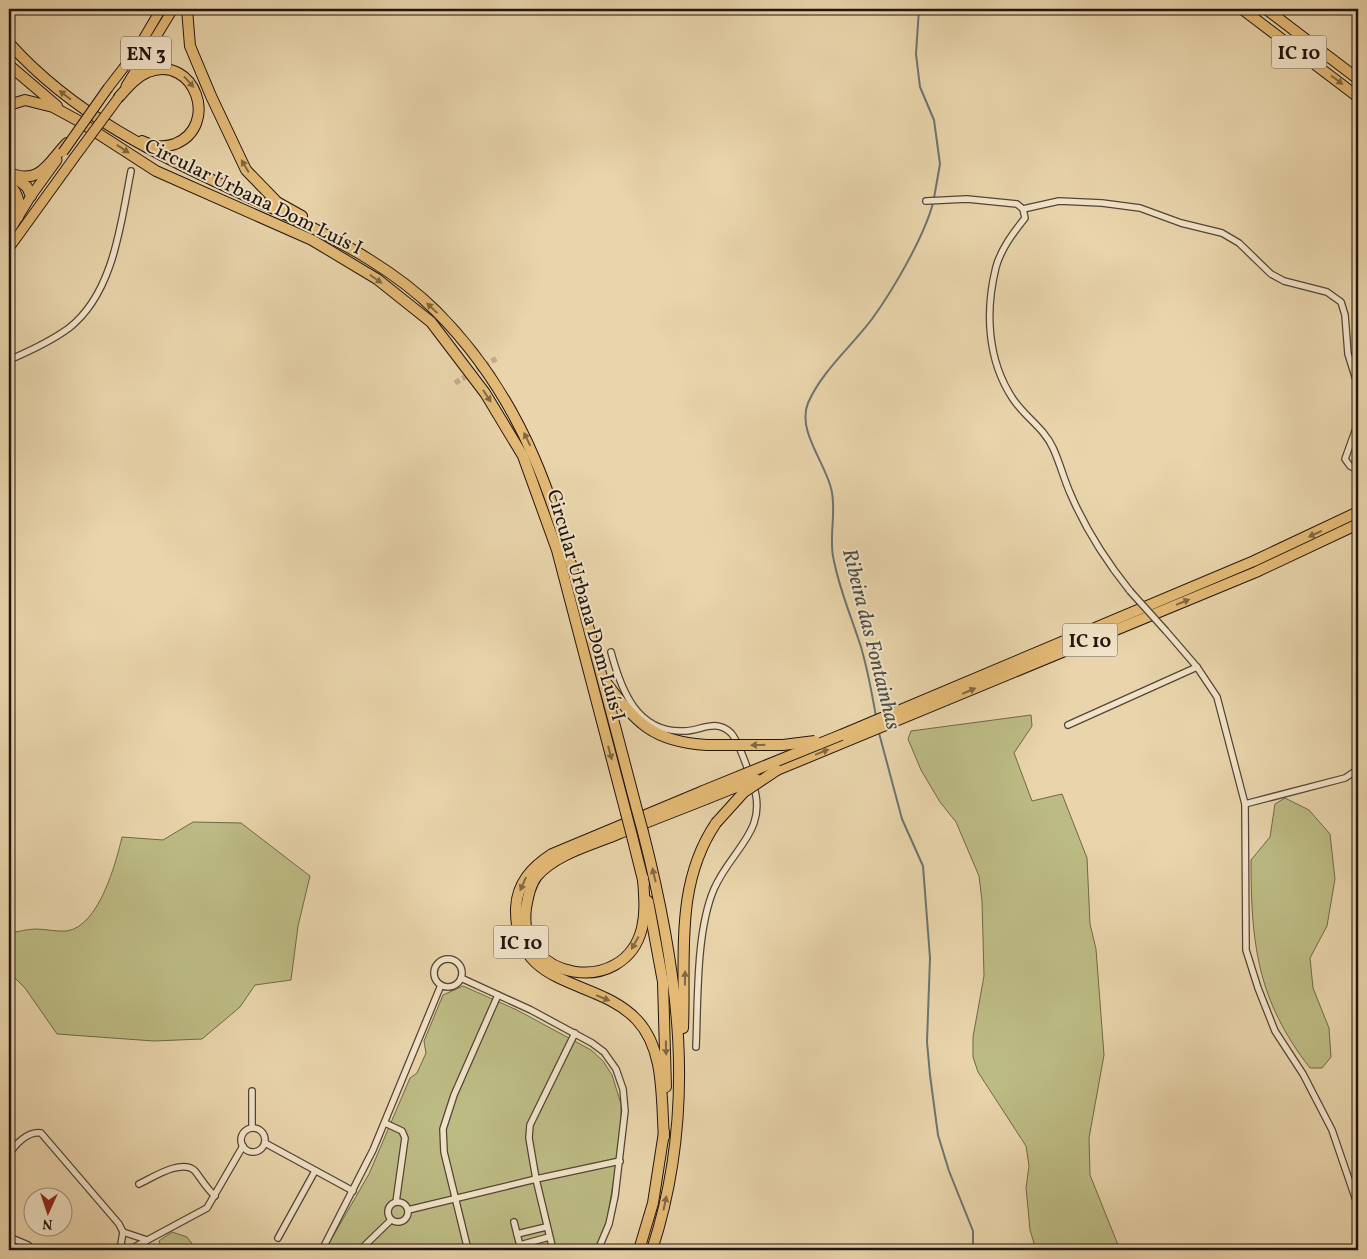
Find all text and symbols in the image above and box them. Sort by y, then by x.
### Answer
road number: EN 3 [121,36,171,70]
road number: IC 10 [1272,36,1326,68]
one-way arrow [1330,75,1344,85]
one-way arrow [183,76,195,88]
one-way arrow [59,89,72,100]
street label: Circular Urbana Dom Luís I [139,133,367,263]
one-way arrow [116,145,130,154]
one-way arrow [240,159,249,172]
one-way arrow [369,274,383,284]
one-way arrow [427,302,439,314]
one-way arrow [482,389,492,403]
one-way arrow [523,432,531,446]
street label: Circular Urbana Dom Luís I [539,486,632,725]
one-way arrow [1308,530,1322,538]
water label: Ribeira das Fontainhas [834,546,907,733]
one-way arrow [1176,597,1191,605]
road number: IC 10 [1062,624,1118,656]
one-way arrow [962,687,976,695]
one-way arrow [750,741,766,749]
one-way arrow [606,746,614,761]
one-way arrow [815,748,830,755]
one-way arrow [650,867,658,882]
one-way arrow [518,877,526,891]
road number: IC 10 [494,926,548,959]
one-way arrow [631,935,639,950]
one-way arrow [681,970,689,986]
one-way arrow [596,994,610,1002]
one-way arrow [662,1040,670,1056]
north arrow [22,1186,72,1236]
one-way arrow [661,1196,669,1211]
text: N [42,1214,53,1233]

